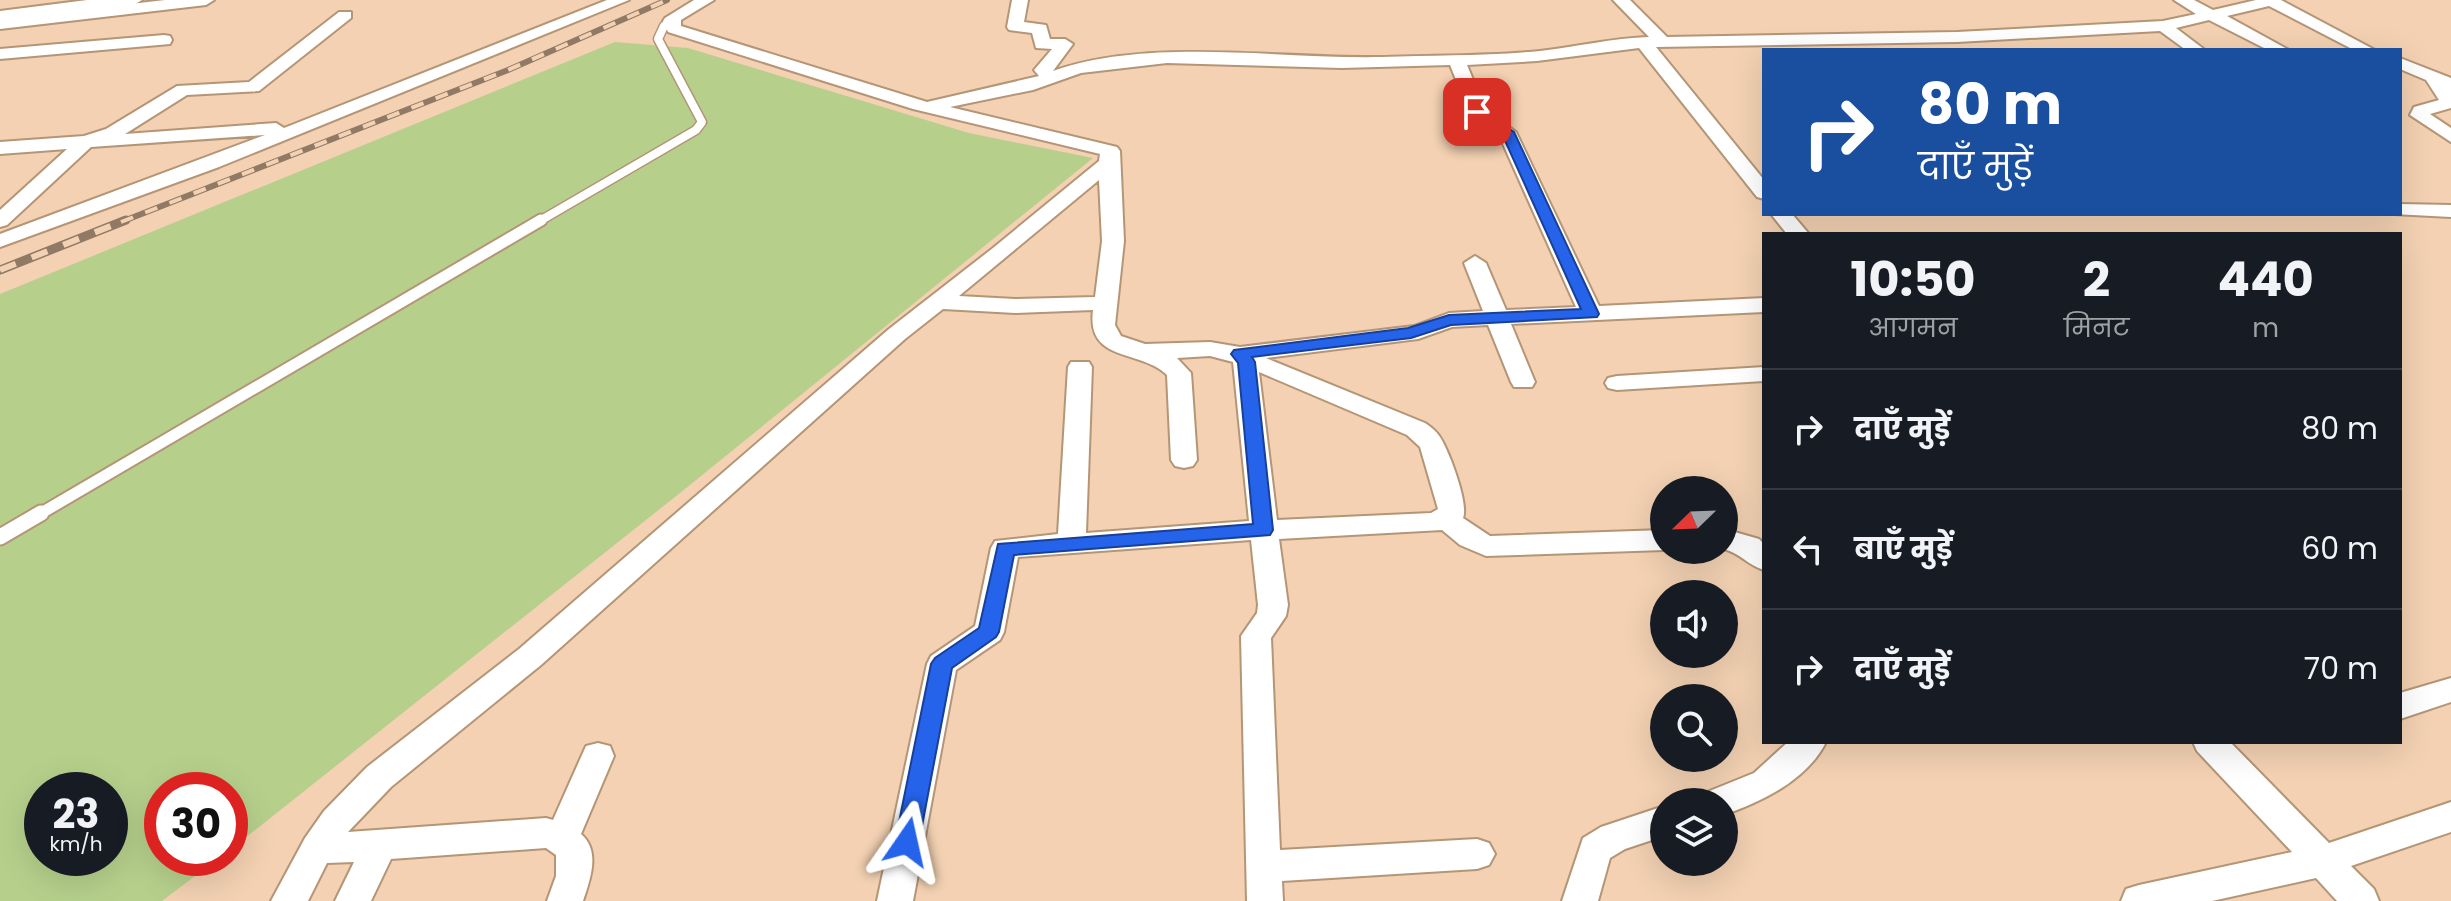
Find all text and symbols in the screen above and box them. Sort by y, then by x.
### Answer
text: 80 m [1918,65,2062,144]
pin [1443,78,1511,146]
icon: right [1786,80,1890,184]
icon: arrive [1455,90,1499,134]
text: दाएँ मुड़ें [1918,141,2033,192]
text: 10:50 [1850,246,1976,313]
text: 2 [2083,246,2110,313]
text: 440 [2218,246,2314,313]
text: आगमन [1868,310,1958,346]
text: मिनट [2064,310,2129,346]
text: m [2252,310,2279,346]
icon: right [1786,407,1830,451]
text: दाएँ मुड़ें [1854,407,1950,450]
text: 80 m [2301,407,2378,450]
north arrow [1650,476,1738,564]
map controls [1650,476,1738,876]
icon: left [1786,527,1830,571]
text: बाएँ मुड़ें [1854,527,1952,570]
text: 60 m [2301,527,2378,570]
button: sound [1650,580,1738,668]
icon: right [1786,647,1830,691]
text: दाएँ मुड़ें [1854,647,1950,690]
text: 70 m [2304,647,2378,690]
button: search [1650,684,1738,772]
speed limit sign: 30 [144,772,248,876]
text: 23 [52,786,100,842]
button: layers [1650,788,1738,876]
position arrow [865,800,949,884]
text: km/h [49,830,103,858]

